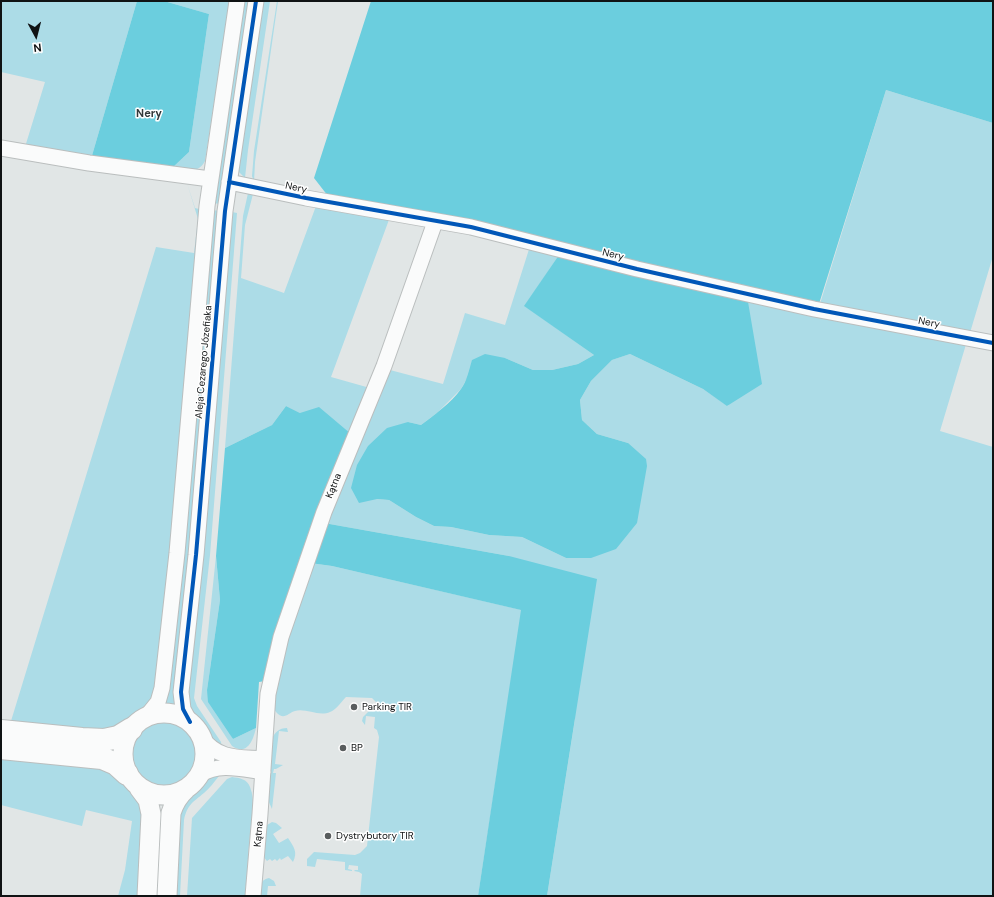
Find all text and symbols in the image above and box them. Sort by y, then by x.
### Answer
north arrow [16,16,56,56]
text: N [33,40,42,55]
district label: Nery [136,107,162,121]
street label: Nery [284,180,308,196]
street label: Nery [601,247,625,263]
street label: Aleja Cezarego Józefiaka [193,305,215,419]
street label: Nery [917,315,941,331]
street label: Kątna [324,472,344,500]
place label: Parking TIR [362,701,412,713]
marker: Parking TIR [349,702,359,712]
place label: BP [351,742,363,754]
marker: BP [338,743,348,753]
street label: Kątna [252,821,266,847]
place label: Dystrybutory TIR [336,830,414,842]
marker: Dystrybutory TIR [323,831,333,841]

